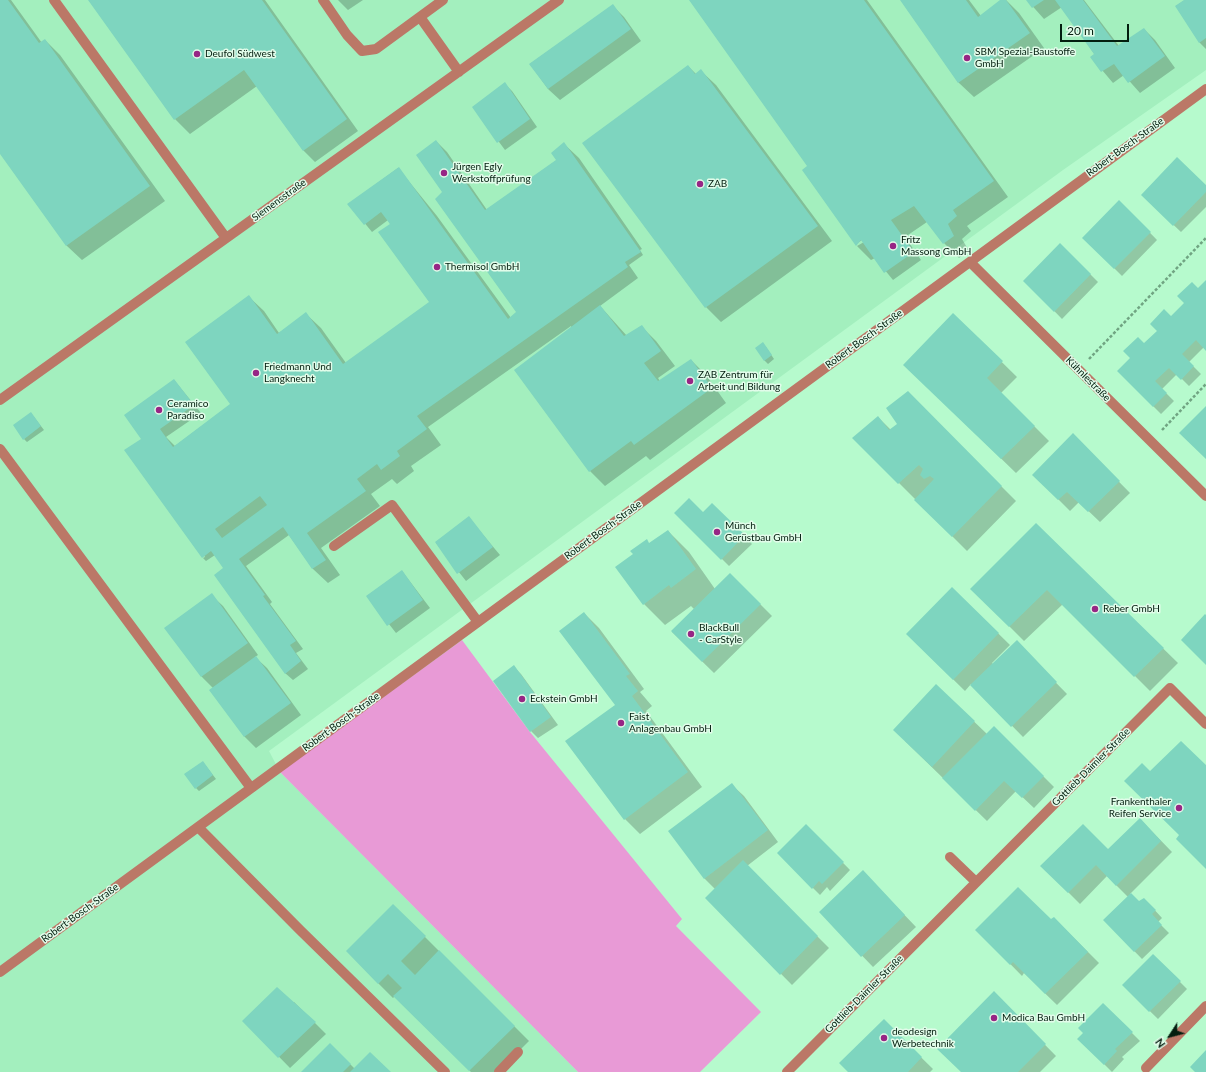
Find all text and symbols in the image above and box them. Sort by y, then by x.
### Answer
scale bar [1062,16,1131,42]
text: 20 m [1067,23,1094,38]
place label: SBM Spezial-Baustoffe GmbH [975,46,1075,70]
place label: Deufol Südwest [205,48,275,60]
marker: Deufol Südwest [192,49,202,59]
marker: SBM Spezial-Baustoffe GmbH [962,53,972,63]
street label: Robert-Bosch-Straße [1084,115,1166,179]
place label: Jürgen Egly Werkstoffprüfung [452,161,531,184]
marker: Jürgen Egly Werkstoffprüfung [439,168,449,178]
street label: Siemensstraße [250,176,308,224]
place label: ZAB [708,178,727,190]
marker: ZAB [695,179,705,189]
place label: Fritz Massong GmbH [901,234,971,258]
marker: Fritz Massong GmbH [888,241,898,251]
place label: Thermisol GmbH [445,261,519,273]
marker: Thermisol GmbH [432,262,442,272]
street label: Robert-Bosch-Straße [823,307,905,371]
street label: Kühnlestraße [1063,354,1113,404]
place label: Friedmann Und Langknecht [264,361,331,384]
marker: Friedmann Und Langknecht [251,368,261,378]
place label: ZAB Zentrum für Arbeit und Bildung [698,369,780,392]
marker: ZAB Zentrum für Arbeit und Bildung [685,376,695,386]
place label: Ceramico Paradiso [167,398,208,422]
marker: Ceramico Paradiso [154,405,164,415]
street label: Robert-Bosch-Straße [562,498,644,562]
place label: Münch Gerüstbau GmbH [725,520,802,544]
marker: Münch Gerüstbau GmbH [712,527,722,537]
place label: Reber GmbH [1103,603,1160,615]
marker: Reber GmbH [1090,604,1100,614]
place label: BlackBull - CarStyle [699,622,742,646]
marker: BlackBull - CarStyle [686,629,696,639]
street label: Robert-Bosch-Straße [300,690,382,754]
place label: Eckstein GmbH [530,693,598,705]
marker: Eckstein GmbH [517,694,527,704]
place label: Faist Anlagenbau GmbH [629,711,712,734]
marker: Faist Anlagenbau GmbH [616,718,626,728]
street label: Gottlieb-Daimler-Straße [1050,726,1132,808]
place label: Frankenthaler Reifen Service [1109,796,1171,820]
marker: Frankenthaler Reifen Service [1174,803,1184,813]
street label: Robert-Bosch-Straße [39,881,121,945]
street label: Gottlieb-Daimler-Straße [823,953,905,1035]
place label: Modica Bau GmbH [1002,1012,1085,1024]
marker: Modica Bau GmbH [989,1013,999,1023]
north arrow [1150,1016,1190,1056]
place label: deodesign Werbetechnik [892,1026,954,1050]
marker: deodesign Werbetechnik [879,1033,889,1043]
text: N [1152,1036,1168,1051]

